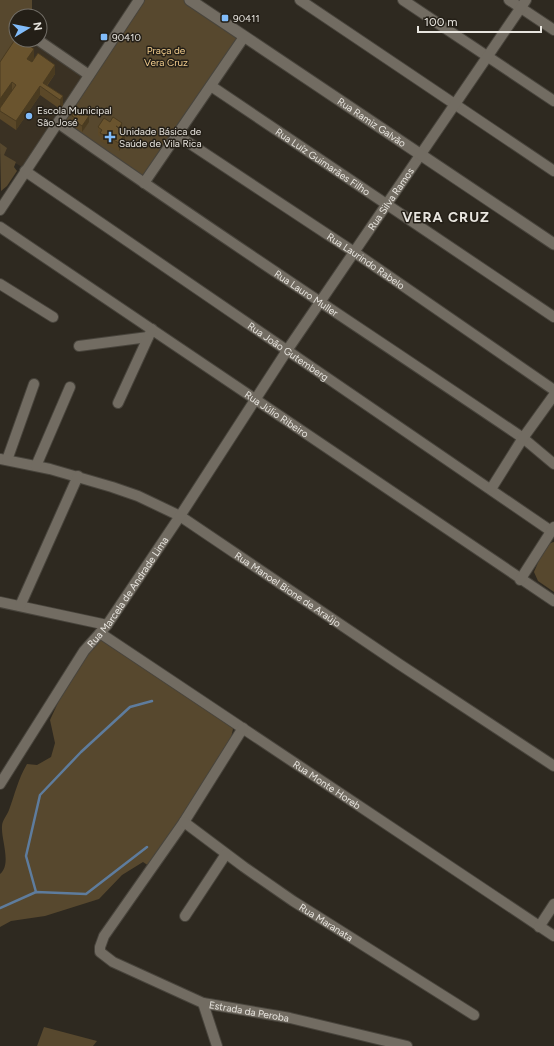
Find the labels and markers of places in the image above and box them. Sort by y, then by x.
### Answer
place label: 90411 [233,12,260,25]
marker: 90411 [220,13,230,23]
place label: 90410 [112,31,141,44]
marker: 90410 [99,32,109,42]
place label: Escola Municipal São José [37,104,111,129]
marker: Escola Municipal São José [24,111,34,121]
place label: Unidade Básica de Saúde de Vila Rica [119,125,202,150]
marker: Unidade Básica de Saúde de Vila Rica [104,131,116,143]

